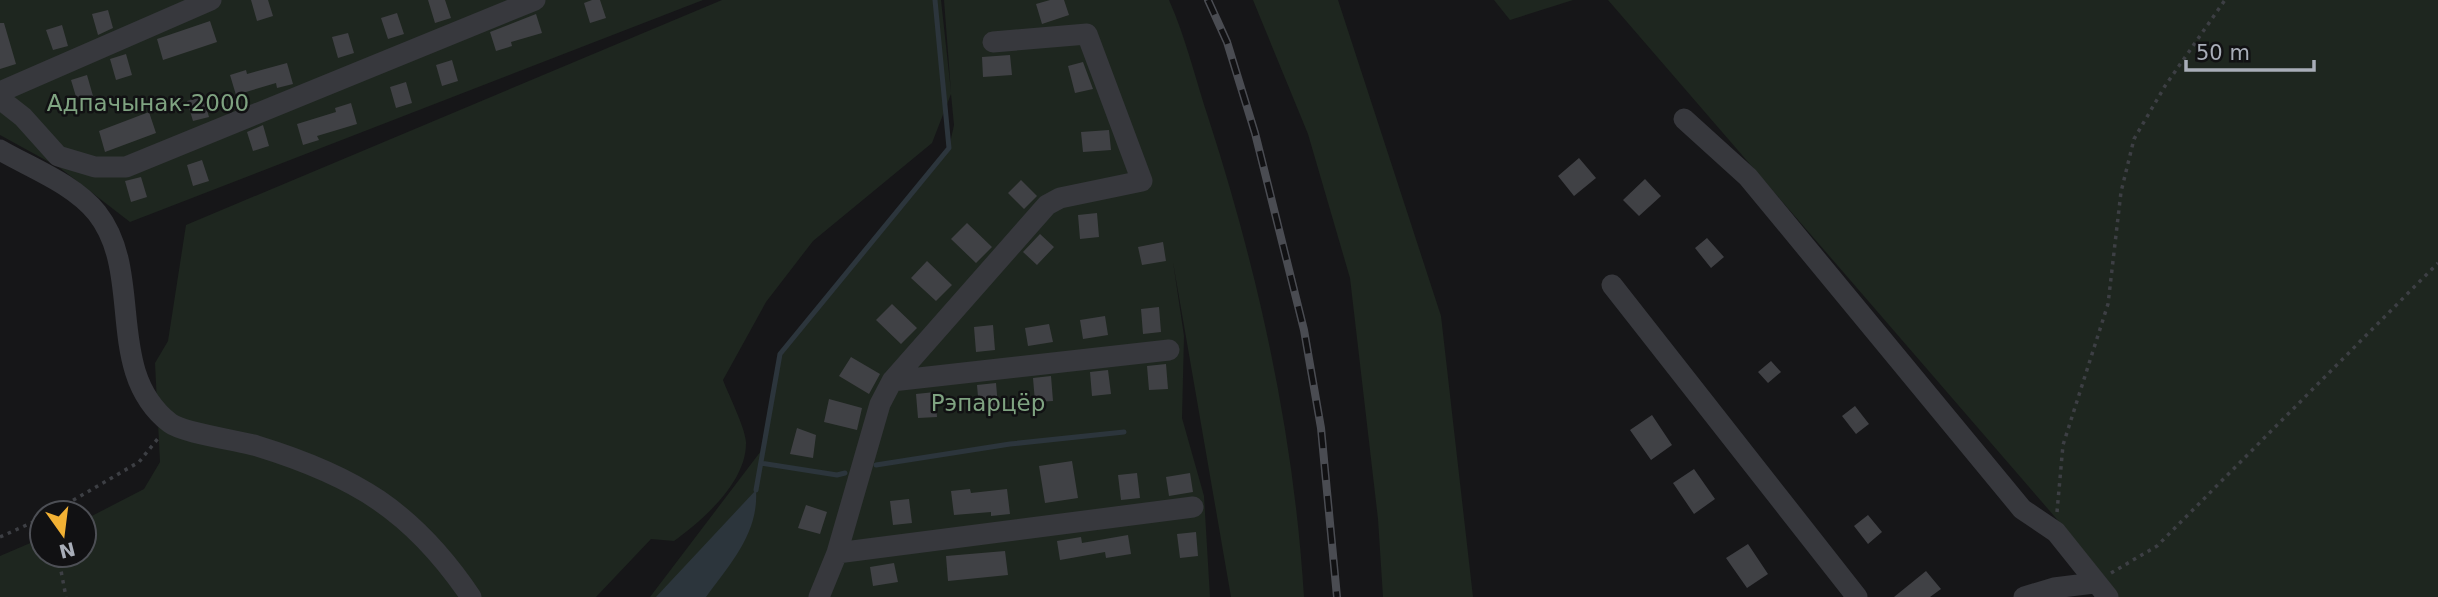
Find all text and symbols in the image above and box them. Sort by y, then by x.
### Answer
scale bar [2186,28,2314,72]
text: 50 m [2196,41,2250,65]
park label: Адпачынак-2000 [47,90,249,116]
park label: Рэпарцёр [931,390,1045,416]
north arrow [28,499,98,569]
text: N [57,538,77,563]

